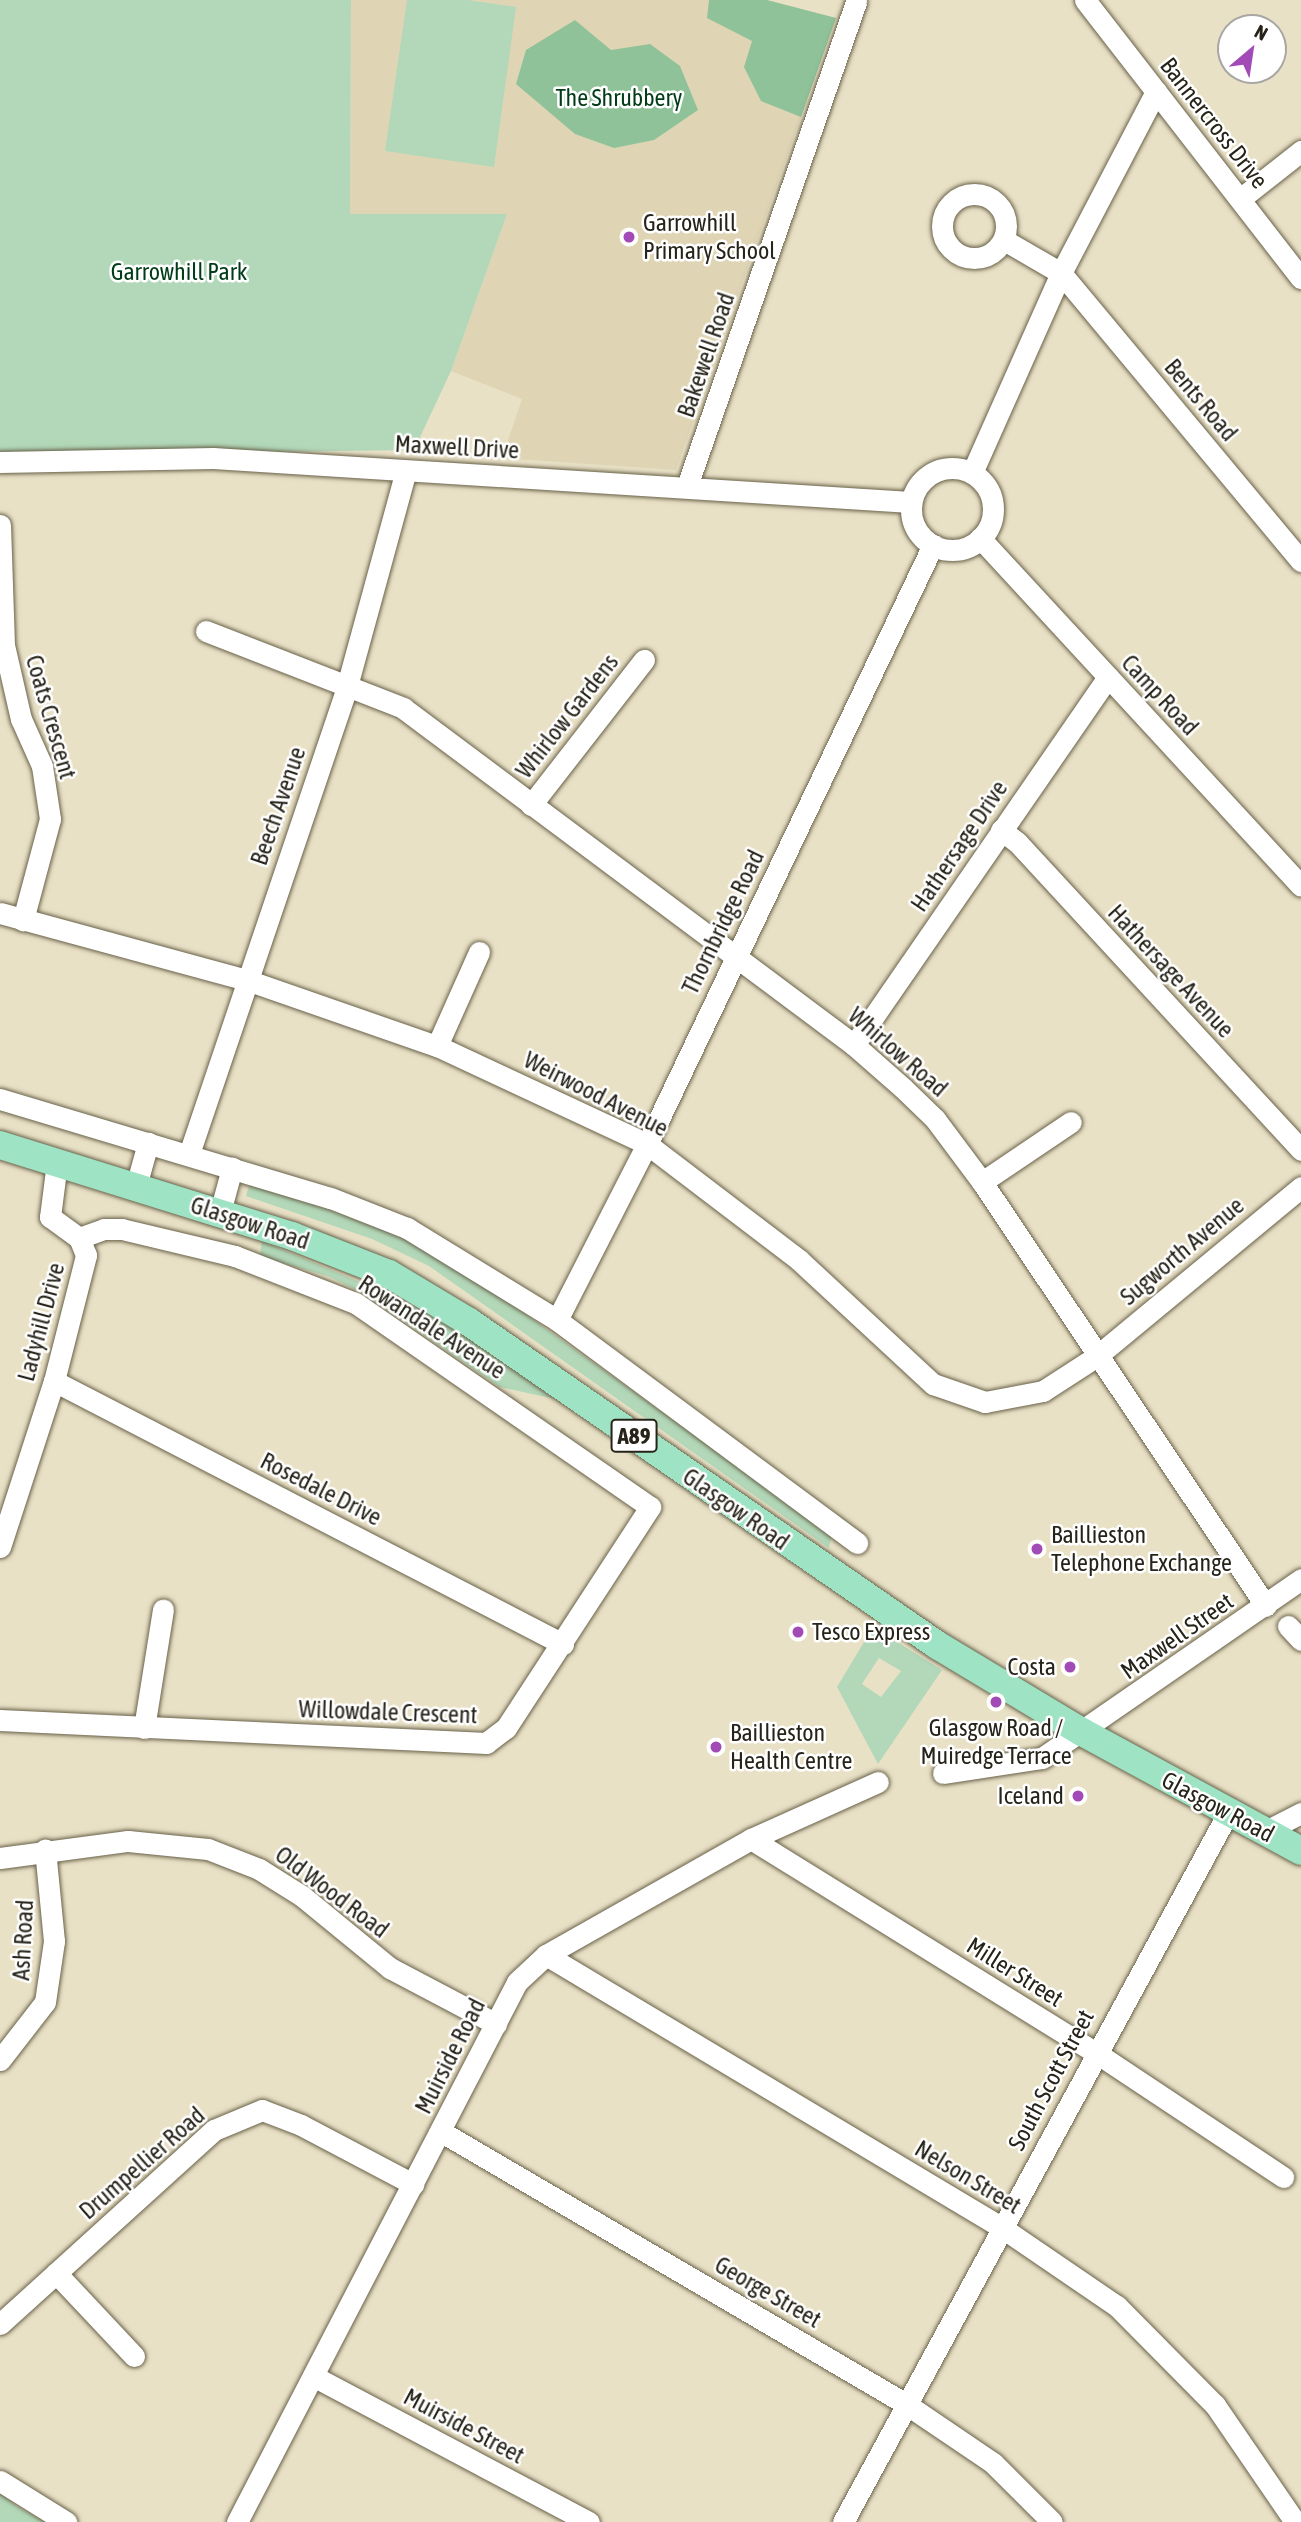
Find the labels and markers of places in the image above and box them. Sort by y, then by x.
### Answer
place label: Garrowhill Primary School [643,209,776,265]
marker: Garrowhill Primary School [621,229,637,245]
place label: Baillieston Telephone Exchange [1051,1521,1232,1577]
marker: Baillieston Telephone Exchange [1029,1541,1045,1557]
place label: Tesco Express [812,1618,930,1646]
marker: Tesco Express [790,1624,806,1640]
place label: Costa [1007,1653,1056,1681]
marker: Costa [1062,1659,1078,1675]
marker: Glasgow Road / Muiredge Terrace [988,1694,1004,1710]
place label: Glasgow Road / Muiredge Terrace [920,1714,1072,1770]
place label: Baillieston Health Centre [730,1719,852,1775]
marker: Baillieston Health Centre [708,1739,724,1755]
place label: Iceland [998,1782,1064,1810]
marker: Iceland [1070,1788,1086,1804]

